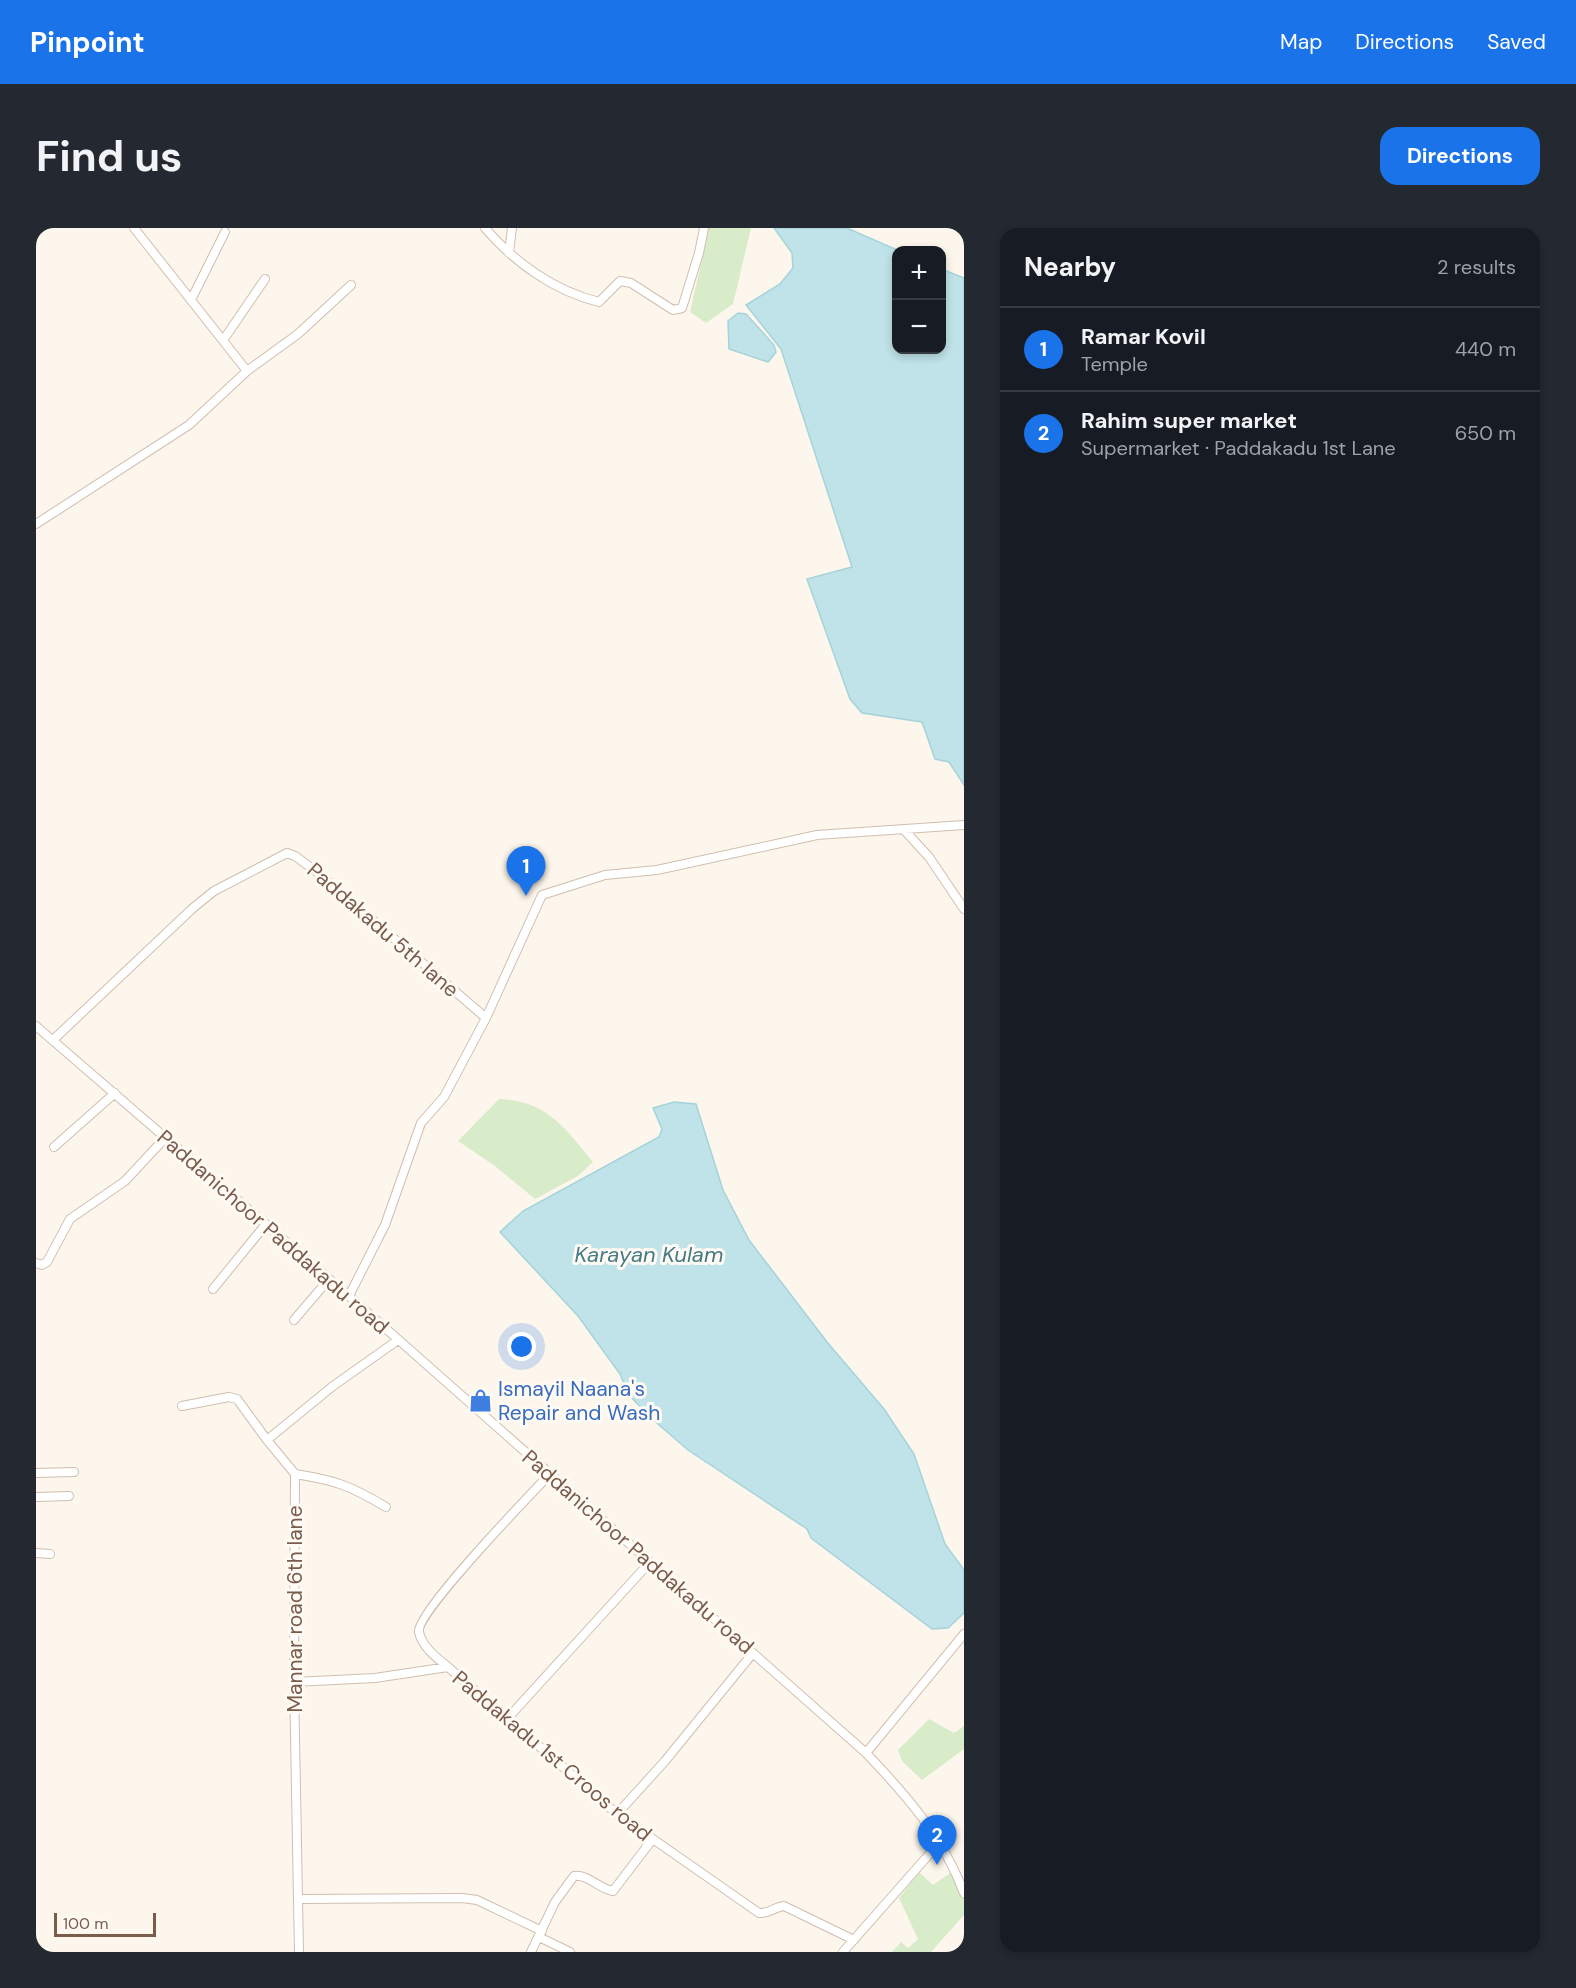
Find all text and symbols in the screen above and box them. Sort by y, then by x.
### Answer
text: Pinpoint [30,24,145,61]
text: Map [1280,28,1322,56]
text: Directions [1355,28,1454,56]
text: Saved [1487,28,1546,56]
button: Directions [1380,127,1540,185]
text: Find us [36,129,182,184]
map controls [892,246,946,354]
button: + [892,246,946,300]
text: Nearby [1024,250,1116,284]
text: 2 results [1437,254,1516,280]
button: − [892,300,946,354]
text: Ramar Kovil [1081,322,1206,351]
text: 1 [1040,336,1047,362]
text: 440 m [1455,336,1516,362]
text: Temple [1081,351,1148,377]
text: Rahim super market [1081,406,1297,435]
text: 2 [1038,420,1049,446]
text: 650 m [1455,420,1516,446]
text: Supermarket · Paddakadu 1st Lane [1081,435,1396,461]
pin: 1 [506,846,546,896]
street label: Paddakadu 5th lane [301,856,465,1004]
street label: Paddanichoor Paddakadu road [151,1124,395,1340]
water label: Karayan Kulam [575,1240,723,1269]
your location [507,1332,536,1361]
place label: Ismayil Naana's Repair and Wash [498,1375,660,1427]
shop icon: Ismayil Naana's Repair and Wash [467,1388,493,1414]
street label: Paddanichoor Paddakadu road [516,1444,760,1660]
street label: Mannar road 6th lane [281,1505,309,1713]
street label: Paddakadu 1st Croos road [447,1664,657,1848]
pin: 2 [918,1816,956,1865]
scale bar [54,1910,156,1938]
text: 100 m [63,1913,108,1934]

